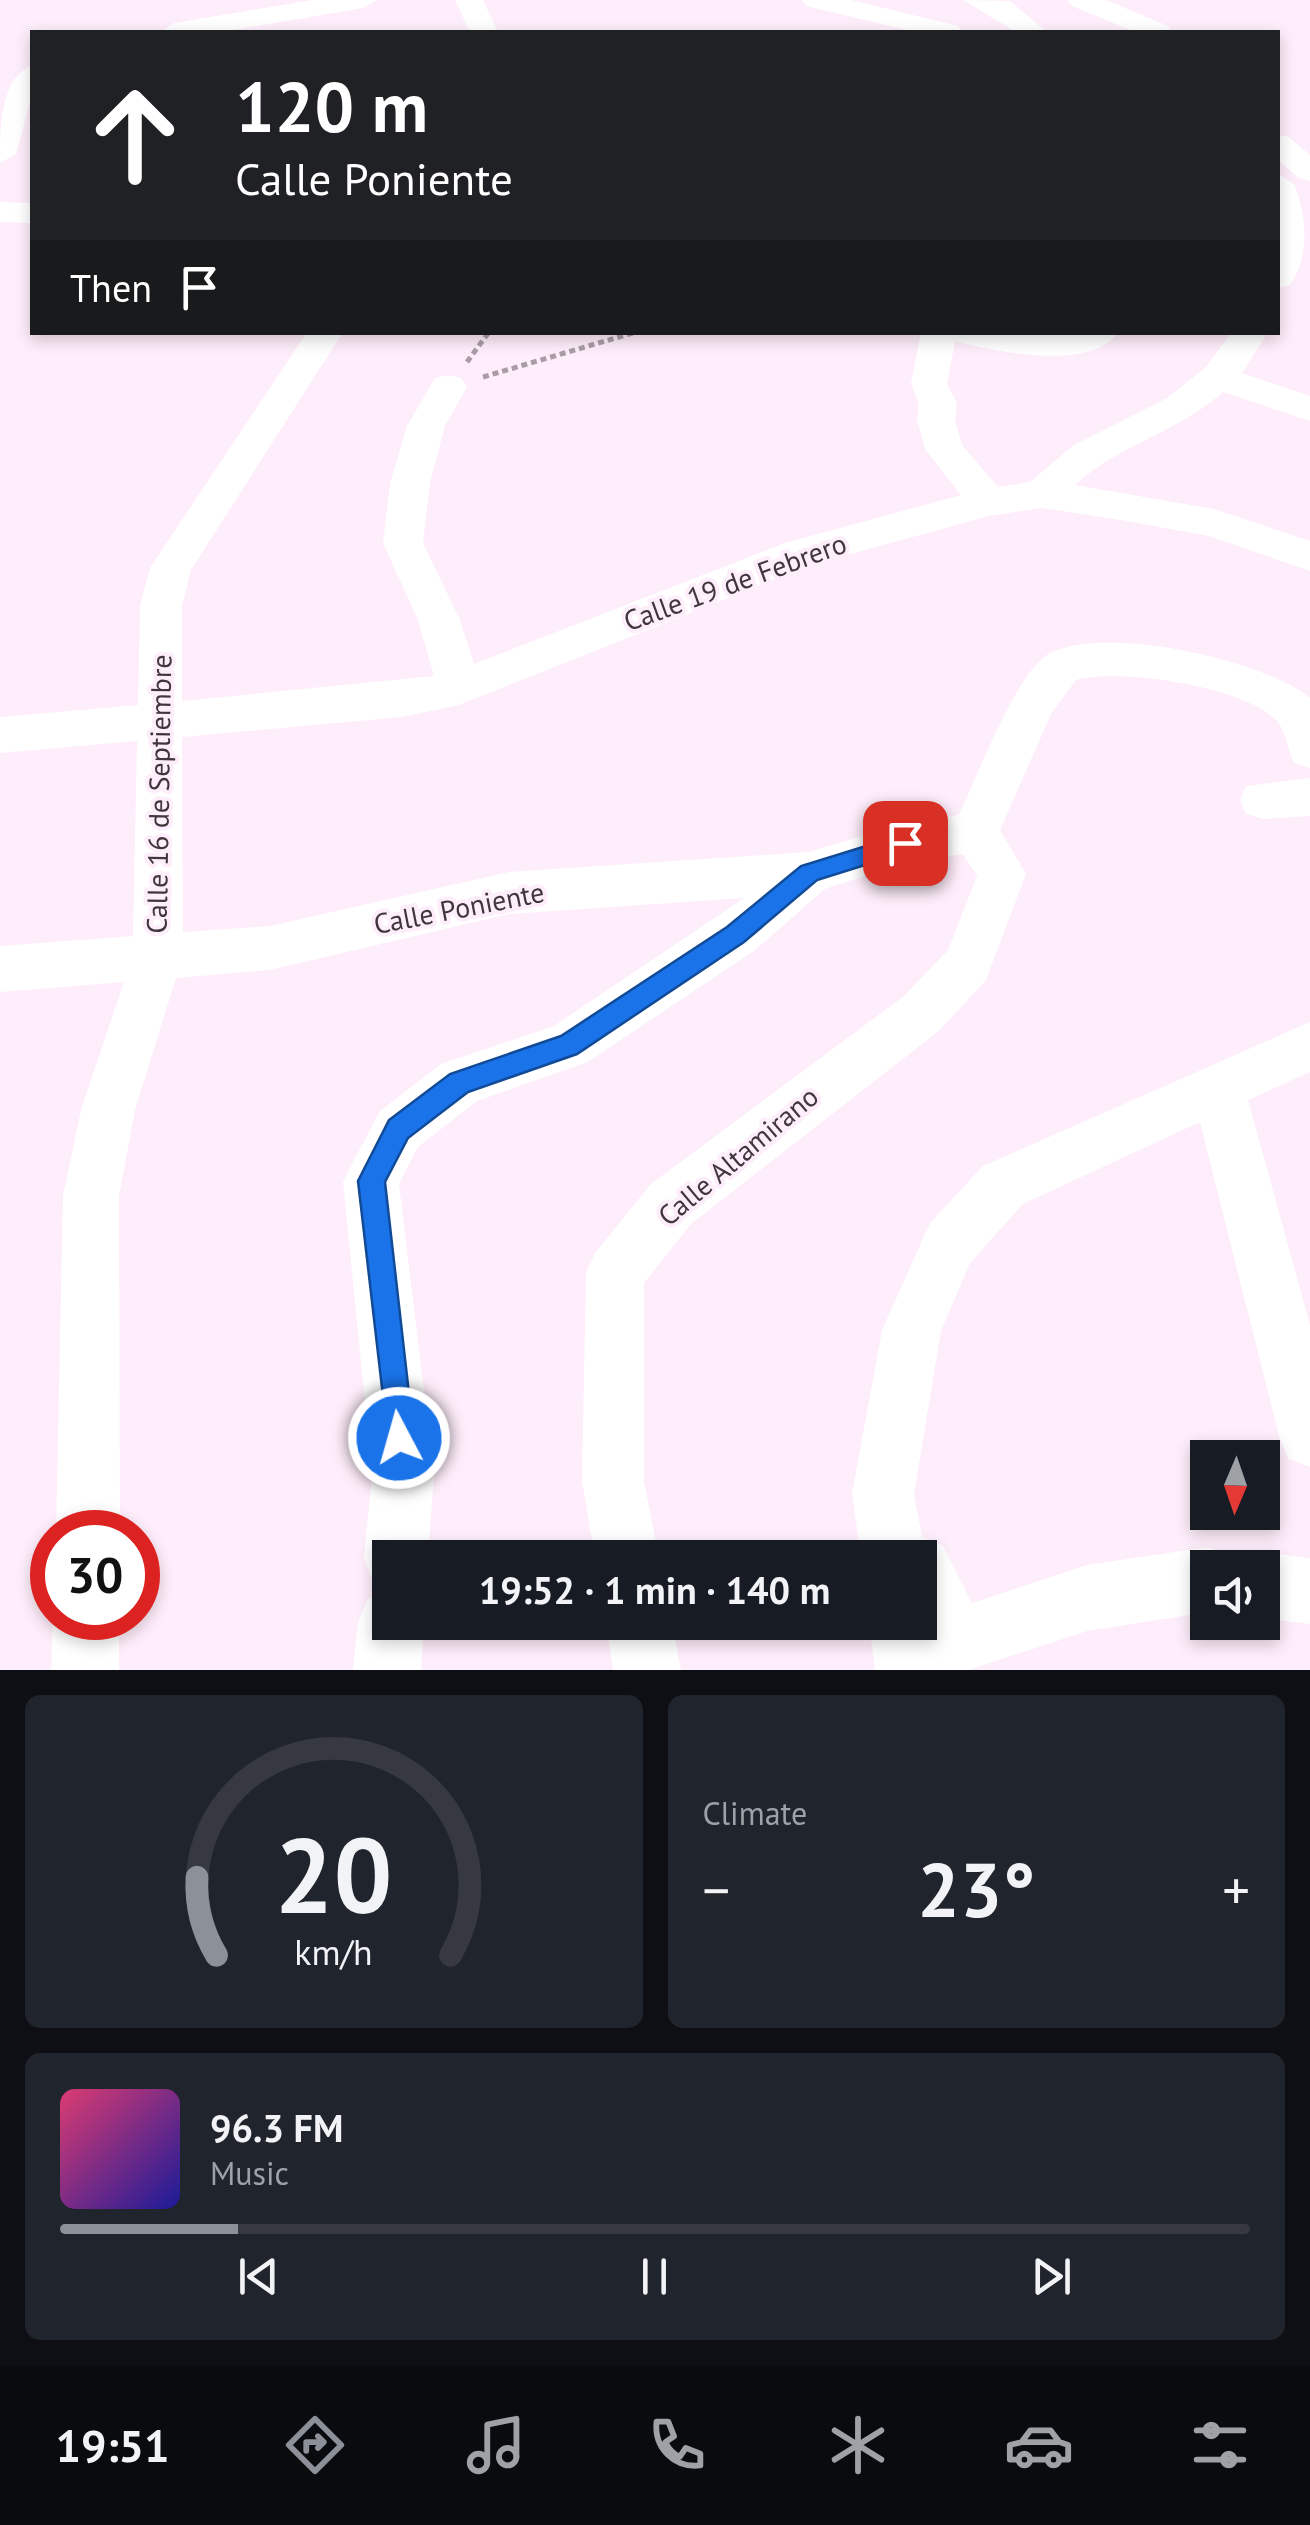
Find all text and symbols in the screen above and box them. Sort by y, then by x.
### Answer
text: 120 m [235,61,428,151]
icon: ahead [70,70,200,200]
text: Calle Poniente [235,149,513,207]
icon: arrive [172,260,227,315]
text: Then [70,263,152,312]
street label: Calle 19 de Febrero [618,524,851,639]
street label: Calle 16 de Septiembre [138,654,179,934]
pin [863,801,948,886]
icon: arrive [878,816,933,871]
street label: Calle Poniente [371,873,547,942]
street label: Calle Altamirano [650,1078,826,1234]
position arrow [347,1386,451,1490]
north arrow [1190,1440,1280,1530]
map controls [1190,1440,1280,1640]
speed limit sign: 30 [30,1510,160,1640]
button: sound [1190,1550,1280,1640]
text: 19:52 · 1 min · 140 m [479,1565,830,1614]
text: Climate [703,1792,807,1834]
text: 20 [275,1807,393,1942]
text: 23° [917,1841,1035,1938]
text: − [703,1854,730,1925]
text: + [1222,1854,1250,1925]
text: km/h [295,1929,373,1975]
text: 96.3 FM [210,2103,343,2152]
text: Music [210,2152,289,2194]
icon: previous [231,2249,286,2304]
icon: pause [627,2249,682,2304]
icon: next [1024,2249,1079,2304]
icon: directions [280,2410,350,2480]
icon: music [461,2410,531,2480]
icon: phone [642,2410,712,2480]
icon: climate [823,2410,893,2480]
icon: car [1004,2410,1074,2480]
icon: filters [1185,2410,1255,2480]
text: 19:51 [55,2416,170,2474]

